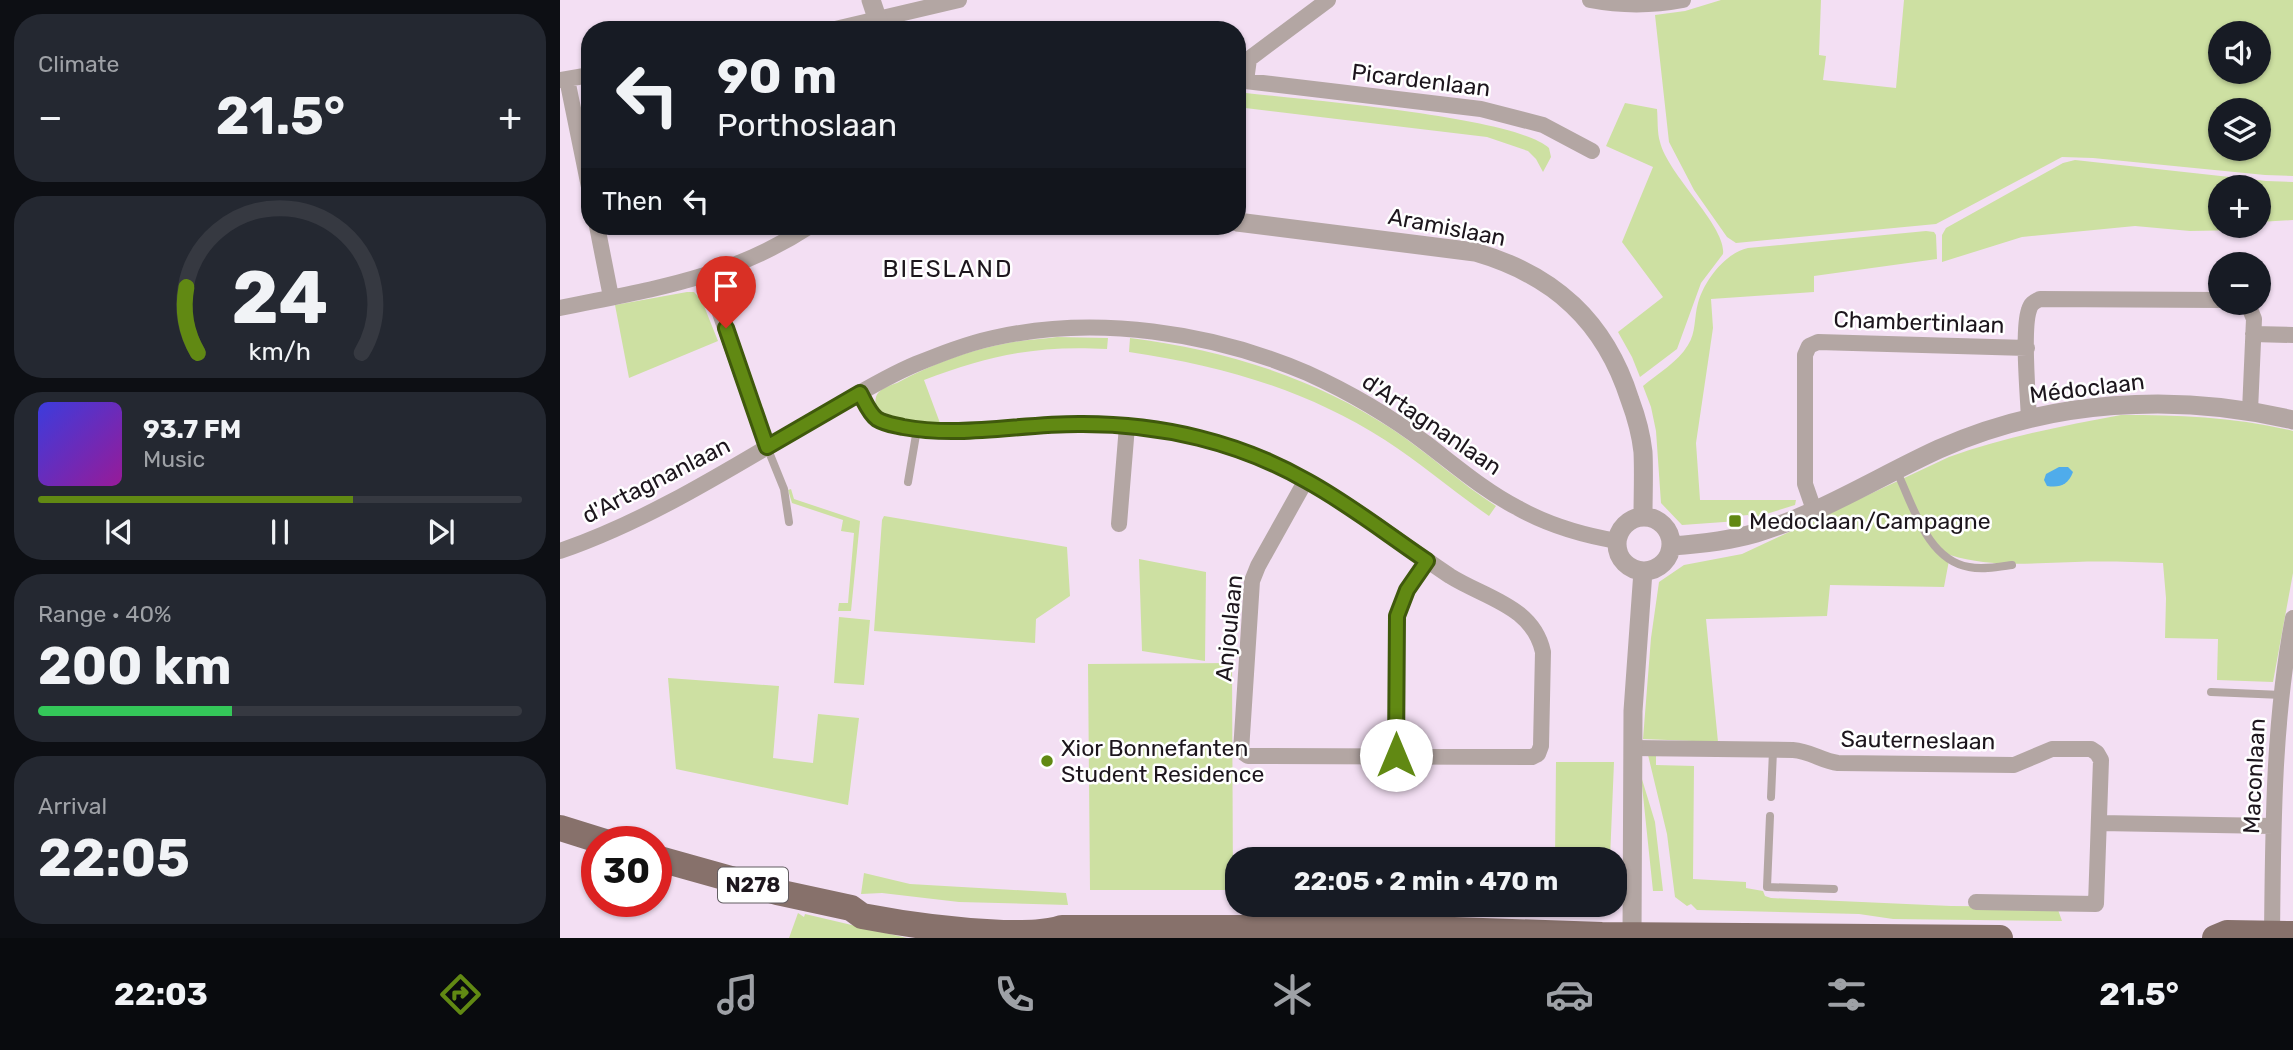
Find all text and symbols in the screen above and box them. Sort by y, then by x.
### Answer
map controls [2208,21,2271,315]
button: sound [2208,21,2271,84]
text: 90 m [717,47,837,105]
icon: left [602,49,693,140]
text: Climate [38,50,119,78]
street label: Picardenlaan [1350,58,1492,102]
text: 21.5° [216,85,345,147]
text: − [38,94,63,140]
text: + [498,94,522,140]
button: layers [2208,98,2271,161]
text: Porthoslaan [717,106,897,144]
button: + [2208,175,2271,238]
icon: left [677,182,715,220]
text: Then [602,186,663,217]
street label: Aramislaan [1386,202,1508,252]
button: − [2208,252,2271,315]
text: 24 [232,255,328,341]
district label: BIESLAND [883,255,1013,283]
pin [696,256,756,328]
icon: arrive [707,267,745,305]
street label: Chambertinlaan [1833,305,2005,339]
text: km/h [249,337,311,366]
street label: d'Artagnanlaan [1357,367,1507,481]
street label: Médoclaan [2028,367,2146,409]
text: 93.7 FM [143,414,241,445]
street label: d'Artagnanlaan [577,431,735,529]
text: Music [143,445,205,473]
place label: Medoclaan/Campagne [1749,507,1991,535]
icon: previous [100,513,138,551]
icon: pause [261,513,299,551]
icon: next [422,513,460,551]
marker: Medoclaan/Campagne [1727,513,1743,529]
street label: Anjoulaan [1209,573,1249,683]
text: Range · 40% [38,600,172,628]
text: 200 km [38,635,232,697]
street label: Maconlaan [2237,717,2271,835]
position arrow [1359,718,1433,792]
street label: Sauterneslaan [1840,725,1996,755]
place label: Xior Bonnefanten Student Residence [1061,734,1264,788]
marker: Xior Bonnefanten Student Residence [1039,753,1055,769]
text: Arrival [38,792,107,820]
speed limit sign: 30 [581,826,672,917]
text: 22:05 [38,827,190,889]
text: 22:05 · 2 min · 470 m [1294,866,1558,897]
road number: N278 [718,868,788,903]
icon: directions [436,970,485,1019]
icon: music [713,970,762,1019]
icon: phone [990,970,1039,1019]
icon: climate [1268,970,1317,1019]
icon: car [1545,970,1594,1019]
icon: filters [1822,970,1871,1019]
text: 22:03 [114,975,208,1013]
text: 21.5° [2099,975,2179,1013]

